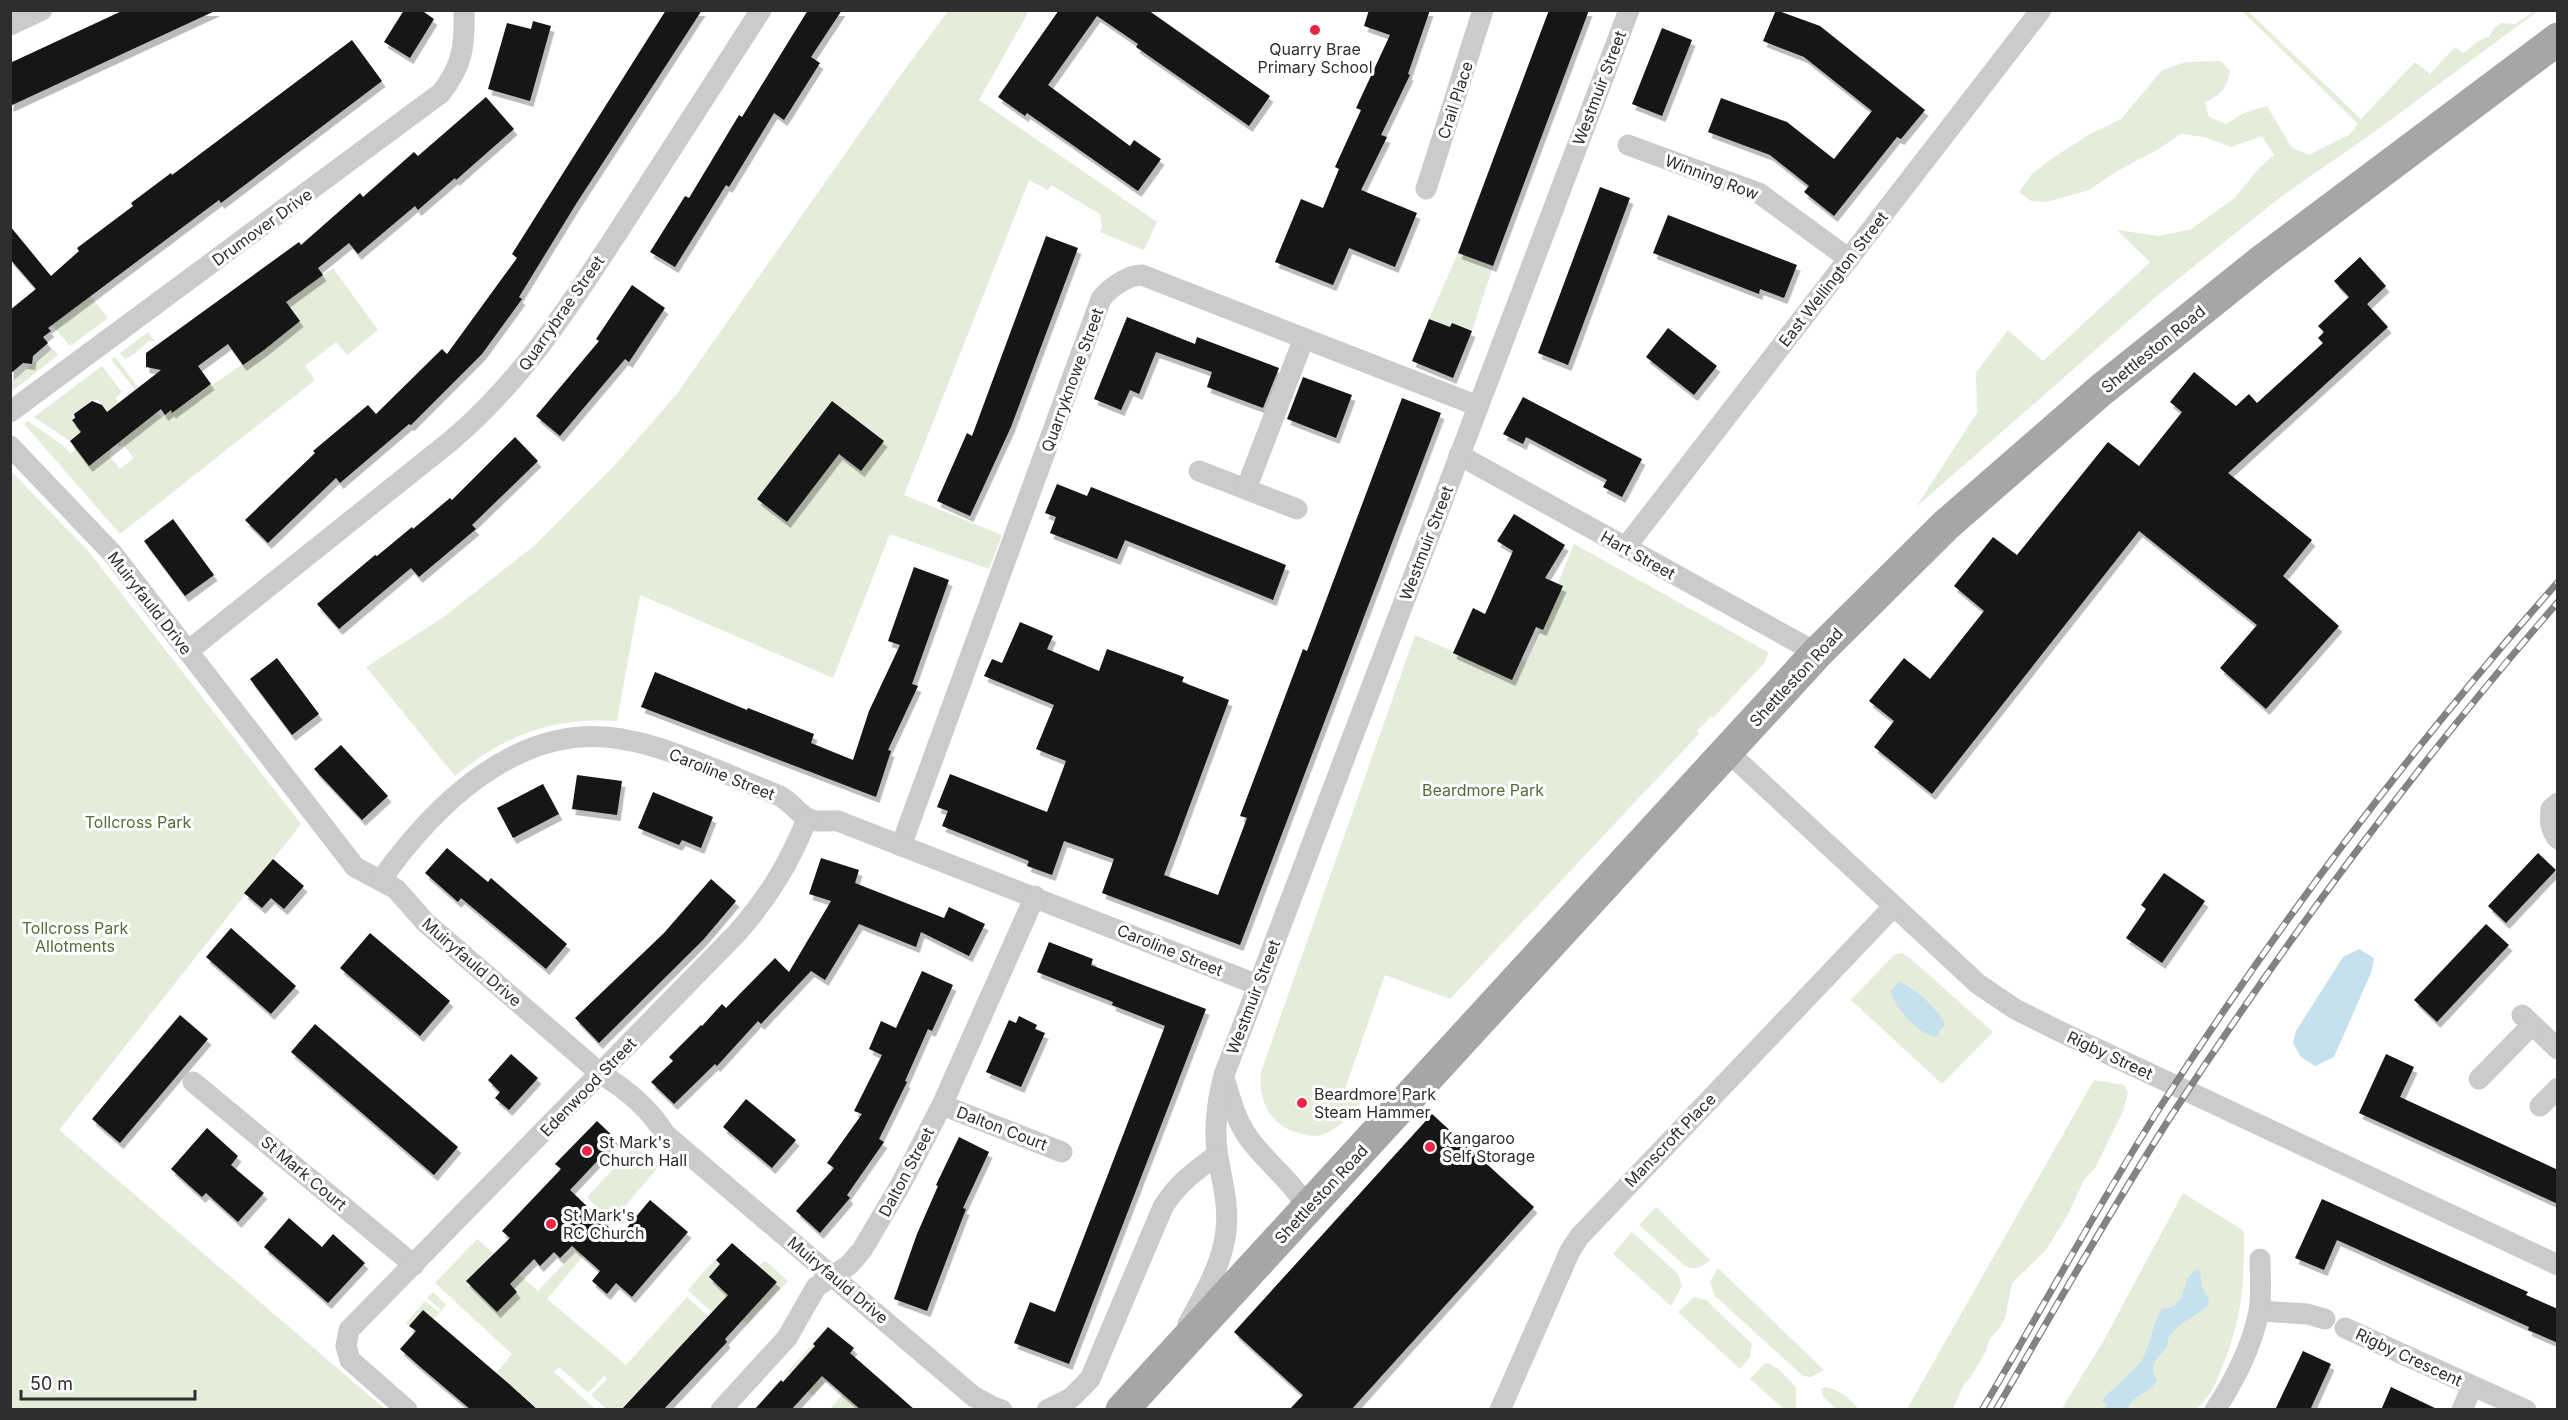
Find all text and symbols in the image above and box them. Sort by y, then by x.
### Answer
marker: Quarry Brae Primary School [1308,23,1322,37]
street label: Westmuir Street [1568,28,1630,148]
place label: Quarry Brae Primary School [1257,39,1373,77]
street label: Crail Place [1433,59,1477,141]
street label: Winning Row [1662,150,1762,204]
street label: Drumover Drive [208,184,316,270]
street label: East Wellington Street [1774,208,1892,350]
street label: Quarrybrae Street [514,252,608,374]
street label: Shettleston Road [2097,301,2209,397]
street label: Quarryknowe Street [1037,305,1107,455]
street label: Westmuir Street [1395,483,1457,603]
street label: Hart Street [1597,526,1679,584]
street label: Muiryfauld Drive [104,547,196,659]
street label: Shettleston Road [1745,623,1847,731]
street label: Caroline Street [666,744,778,804]
park label: Beardmore Park [1422,780,1544,800]
park label: Tollcross Park [85,812,192,832]
street label: Muiryfauld Drive [418,913,526,1011]
park label: Tollcross Park Allotments [22,918,129,956]
street label: Caroline Street [1114,920,1226,980]
street label: Westmuir Street [1222,937,1284,1057]
street label: Rigby Street [2064,1026,2156,1084]
street label: Edenwood Street [536,1033,640,1141]
place label: Beardmore Park Steam Hammer [1314,1084,1436,1122]
street label: Manscroft Place [1620,1089,1720,1191]
marker: Beardmore Park Steam Hammer [1295,1096,1309,1110]
street label: Dalton Court [954,1102,1050,1154]
street label: Dalton Street [874,1124,938,1220]
place label: Kangaroo Self Storage [1442,1128,1535,1166]
street label: St Mark Court [257,1132,351,1214]
place label: St Mark's Church Hall [599,1132,687,1170]
street label: Shettleston Road [1270,1140,1372,1248]
marker: Kangaroo Self Storage [1423,1140,1437,1154]
marker: St Mark's Church Hall [580,1144,594,1158]
place label: St Mark's RC Church [563,1205,644,1243]
marker: St Mark's RC Church [544,1217,558,1231]
street label: Muiryfauld Drive [784,1232,892,1328]
street label: Rigby Crescent [2353,1324,2465,1390]
scale bar [21,1363,195,1401]
text: 50 m [30,1373,73,1394]

